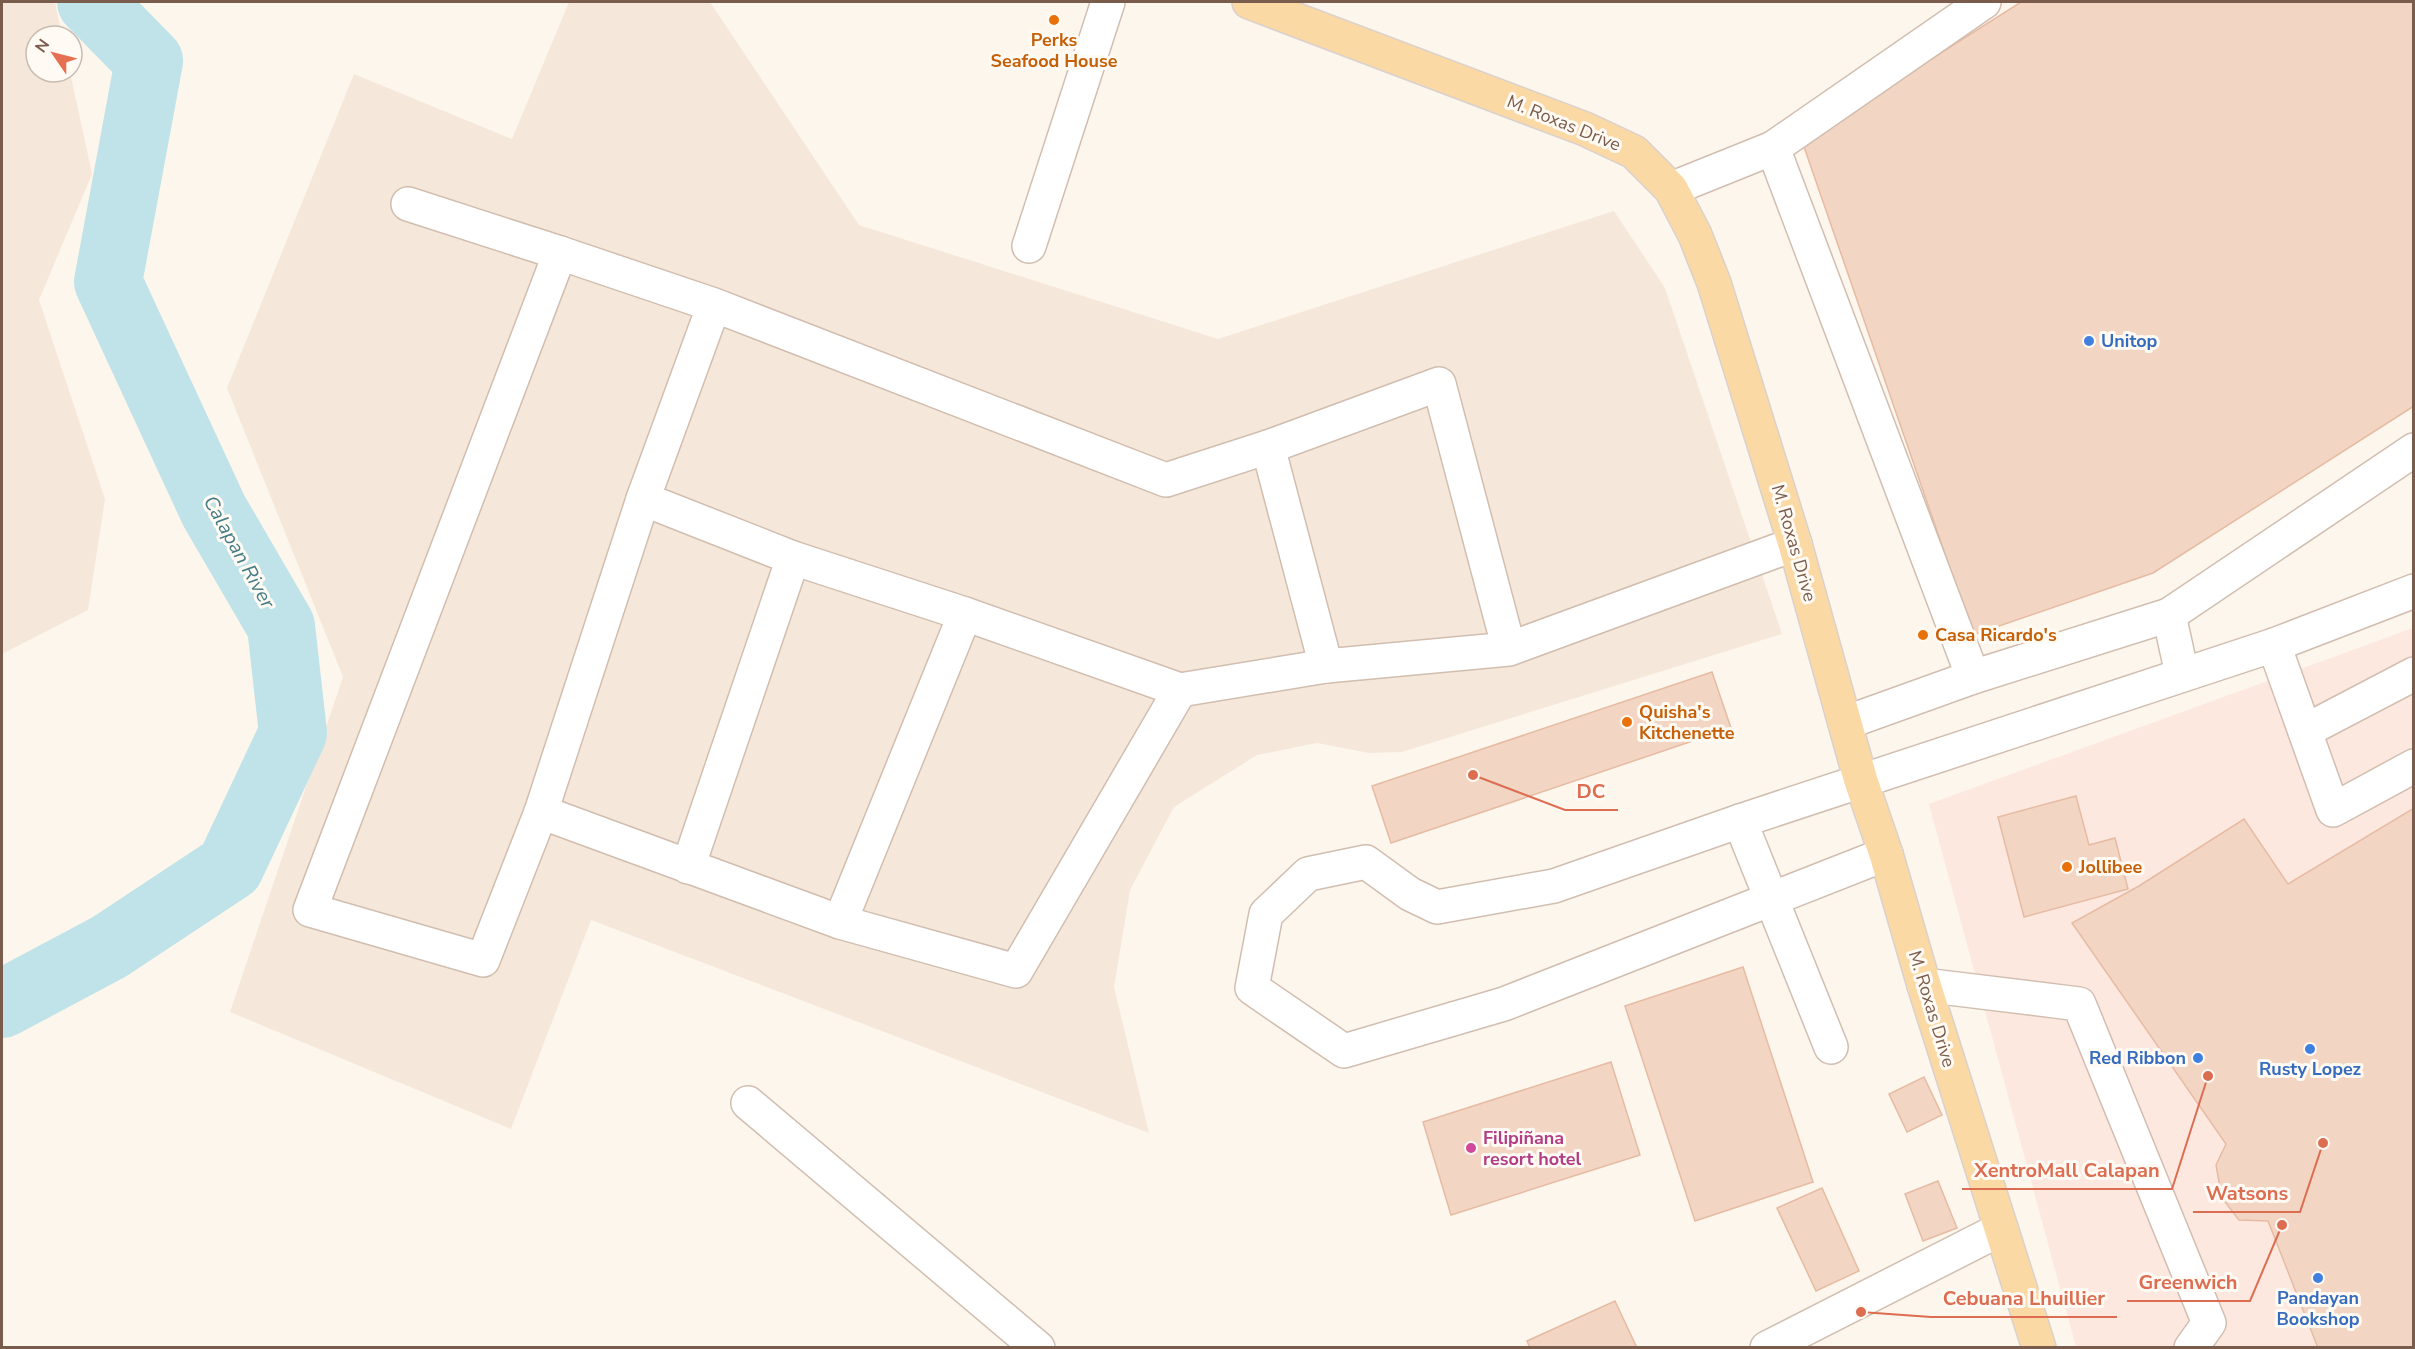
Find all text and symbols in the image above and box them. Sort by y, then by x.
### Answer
marker: Perks Seafood House [1047,13,1061,27]
north arrow [24,24,84,84]
place label: Perks Seafood House [991,28,1118,73]
text: N [30,35,55,57]
street label: M. Roxas Drive [1504,89,1624,157]
place label: Unitop [2101,329,2158,353]
marker: Unitop [2082,334,2096,348]
street label: M. Roxas Drive [1766,482,1822,604]
water label: Calapan River [197,491,282,614]
place label: Casa Ricardo's [1935,623,2057,647]
marker: Casa Ricardo's [1916,628,1930,642]
place label: Quisha's Kitchenette [1639,700,1735,745]
marker: Quisha's Kitchenette [1620,715,1634,729]
callout: DC [1565,772,1618,810]
text: DC [1577,778,1605,805]
place label: Jollibee [2078,855,2142,879]
marker: Jollibee [2060,860,2074,874]
street label: M. Roxas Drive [1903,948,1961,1070]
marker: Rusty Lopez [2303,1042,2317,1056]
place label: Red Ribbon [2089,1046,2186,1070]
marker: Red Ribbon [2191,1051,2205,1065]
place label: Rusty Lopez [2259,1057,2362,1081]
place label: Filipiñana resort hotel [1483,1126,1582,1171]
marker: Filipiñana resort hotel [1464,1141,1478,1155]
callout: XentroMall Calapan [1962,1151,2172,1189]
text: XentroMall Calapan [1973,1157,2160,1184]
callout: Watsons [2193,1174,2300,1212]
text: Watsons [2206,1180,2288,1207]
callout: Greenwich [2127,1263,2250,1301]
text: Greenwich [2139,1269,2237,1296]
marker: Pandayan Bookshop [2311,1271,2325,1285]
callout: Cebuana Lhuillier [1931,1279,2117,1317]
text: Cebuana Lhuillier [1943,1285,2105,1312]
place label: Pandayan Bookshop [2276,1286,2360,1331]

